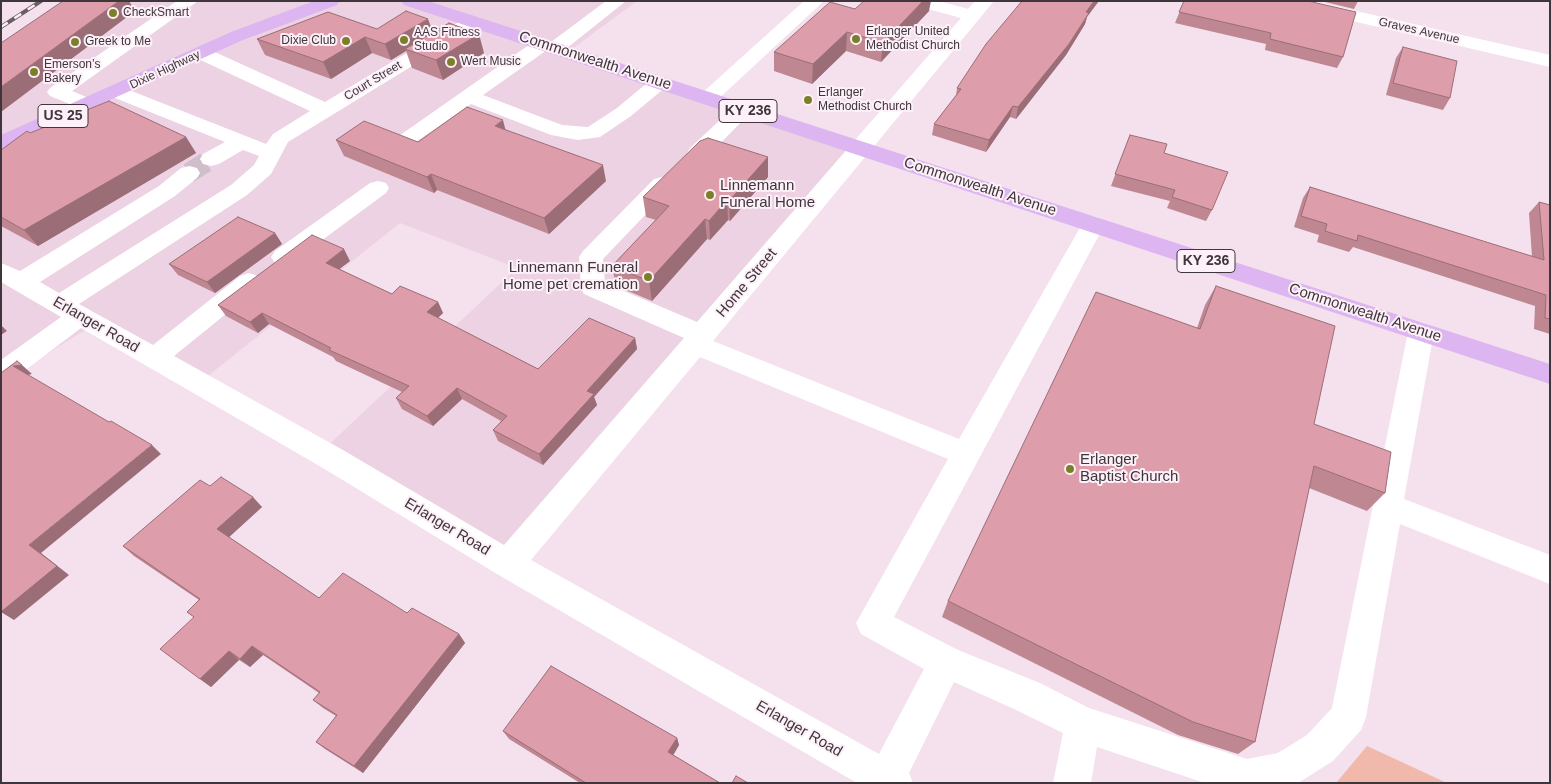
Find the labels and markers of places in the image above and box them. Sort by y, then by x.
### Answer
place label: CheckSmart [123,6,189,20]
marker: CheckSmart [107,7,119,19]
place label: Erlanger United Methodist Church [866,25,960,53]
place label: AAS Fitness Studio [414,26,480,54]
marker: Erlanger United Methodist Church [850,33,862,45]
place label: Dixie Club [281,34,336,48]
marker: AAS Fitness Studio [398,34,410,46]
place label: Greek to Me [85,35,151,49]
marker: Dixie Club [340,35,352,47]
marker: Greek to Me [69,36,81,48]
place label: Wert Music [461,55,521,69]
marker: Wert Music [445,56,457,68]
place label: Emerson’s Bakery [44,58,100,86]
marker: Emerson’s Bakery [28,66,40,78]
place label: Erlanger Methodist Church [818,86,912,114]
marker: Erlanger Methodist Church [802,94,814,106]
place label: Linnemann Funeral Home [720,177,815,212]
marker: Linnemann Funeral Home [704,189,716,201]
place label: Linnemann Funeral Home pet cremation [503,259,638,294]
marker: Linnemann Funeral Home pet cremation [642,271,654,283]
place label: Erlanger Baptist Church [1080,451,1178,486]
marker: Erlanger Baptist Church [1064,463,1076,475]

